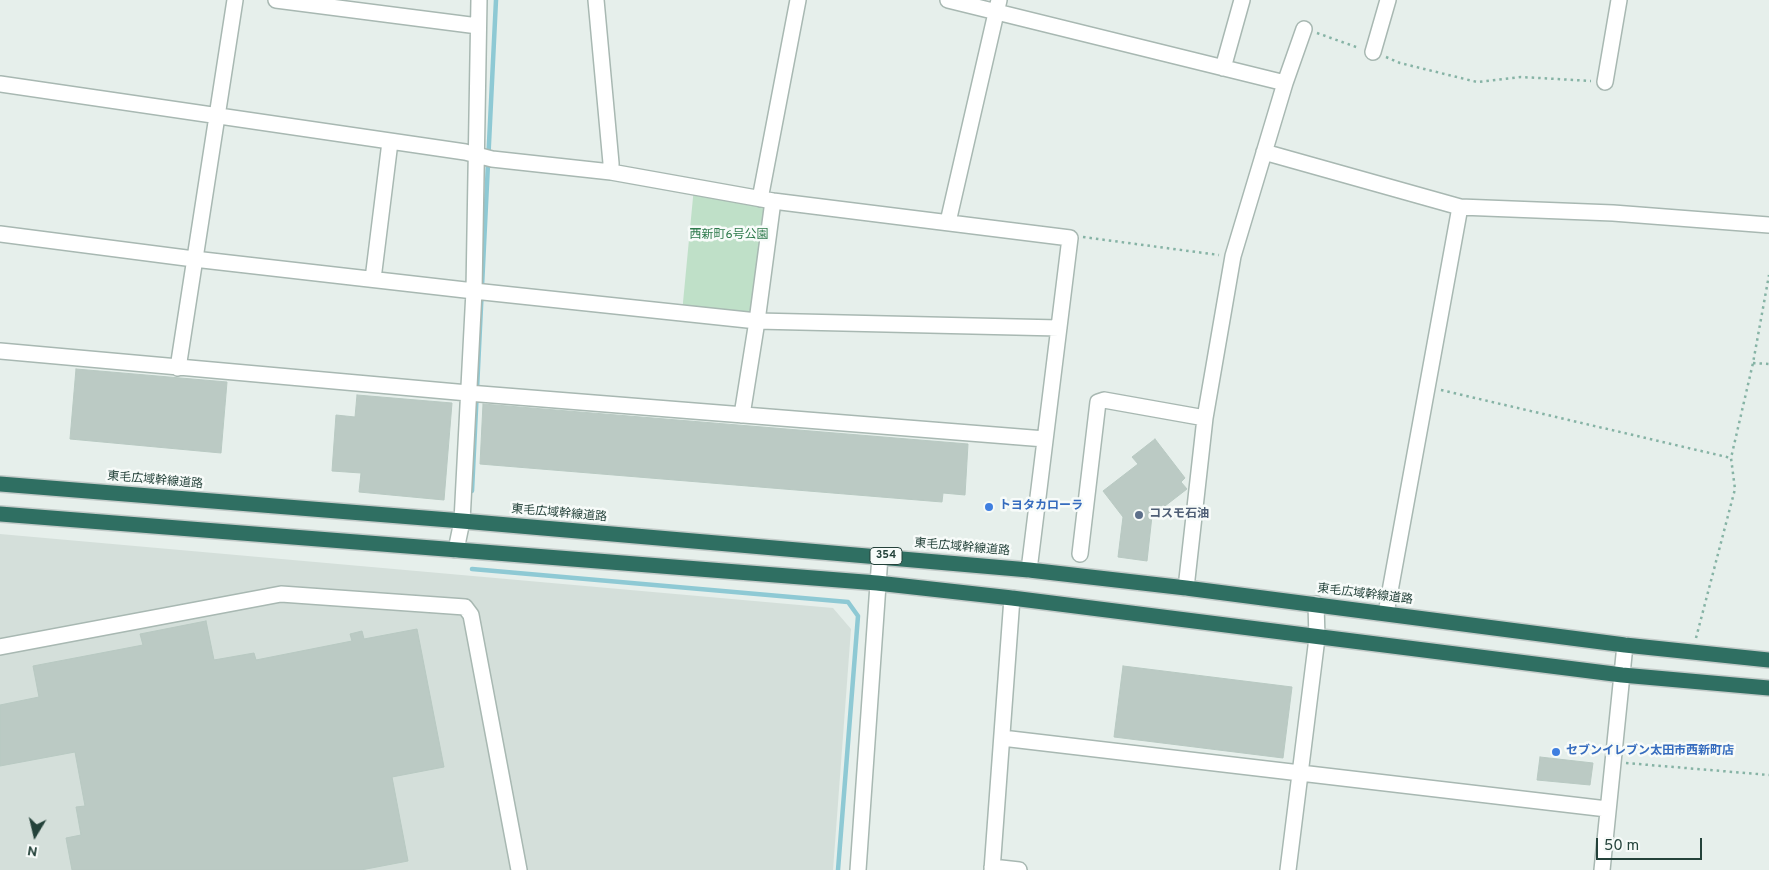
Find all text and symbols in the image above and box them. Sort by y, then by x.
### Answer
park label: 西新町6号公園 [689,229,769,243]
street label: 東毛広域幹線道路 [107,470,203,492]
place label: トヨタカローラ [999,500,1083,514]
marker: トヨタカローラ [983,501,995,513]
street label: 東毛広域幹線道路 [511,503,607,525]
place label: コスモ石油 [1149,508,1209,522]
marker: コスモ石油 [1133,509,1145,521]
street label: 東毛広域幹線道路 [914,537,1010,559]
road number: 354 [870,548,902,564]
street label: 東毛広域幹線道路 [1316,582,1414,608]
place label: セブンイレブン太田市西新町店 [1566,745,1734,759]
marker: セブンイレブン太田市西新町店 [1550,746,1562,758]
north arrow [10,810,60,860]
scale bar [1599,828,1705,860]
text: 50 m [1604,837,1639,856]
text: N [26,841,39,859]

